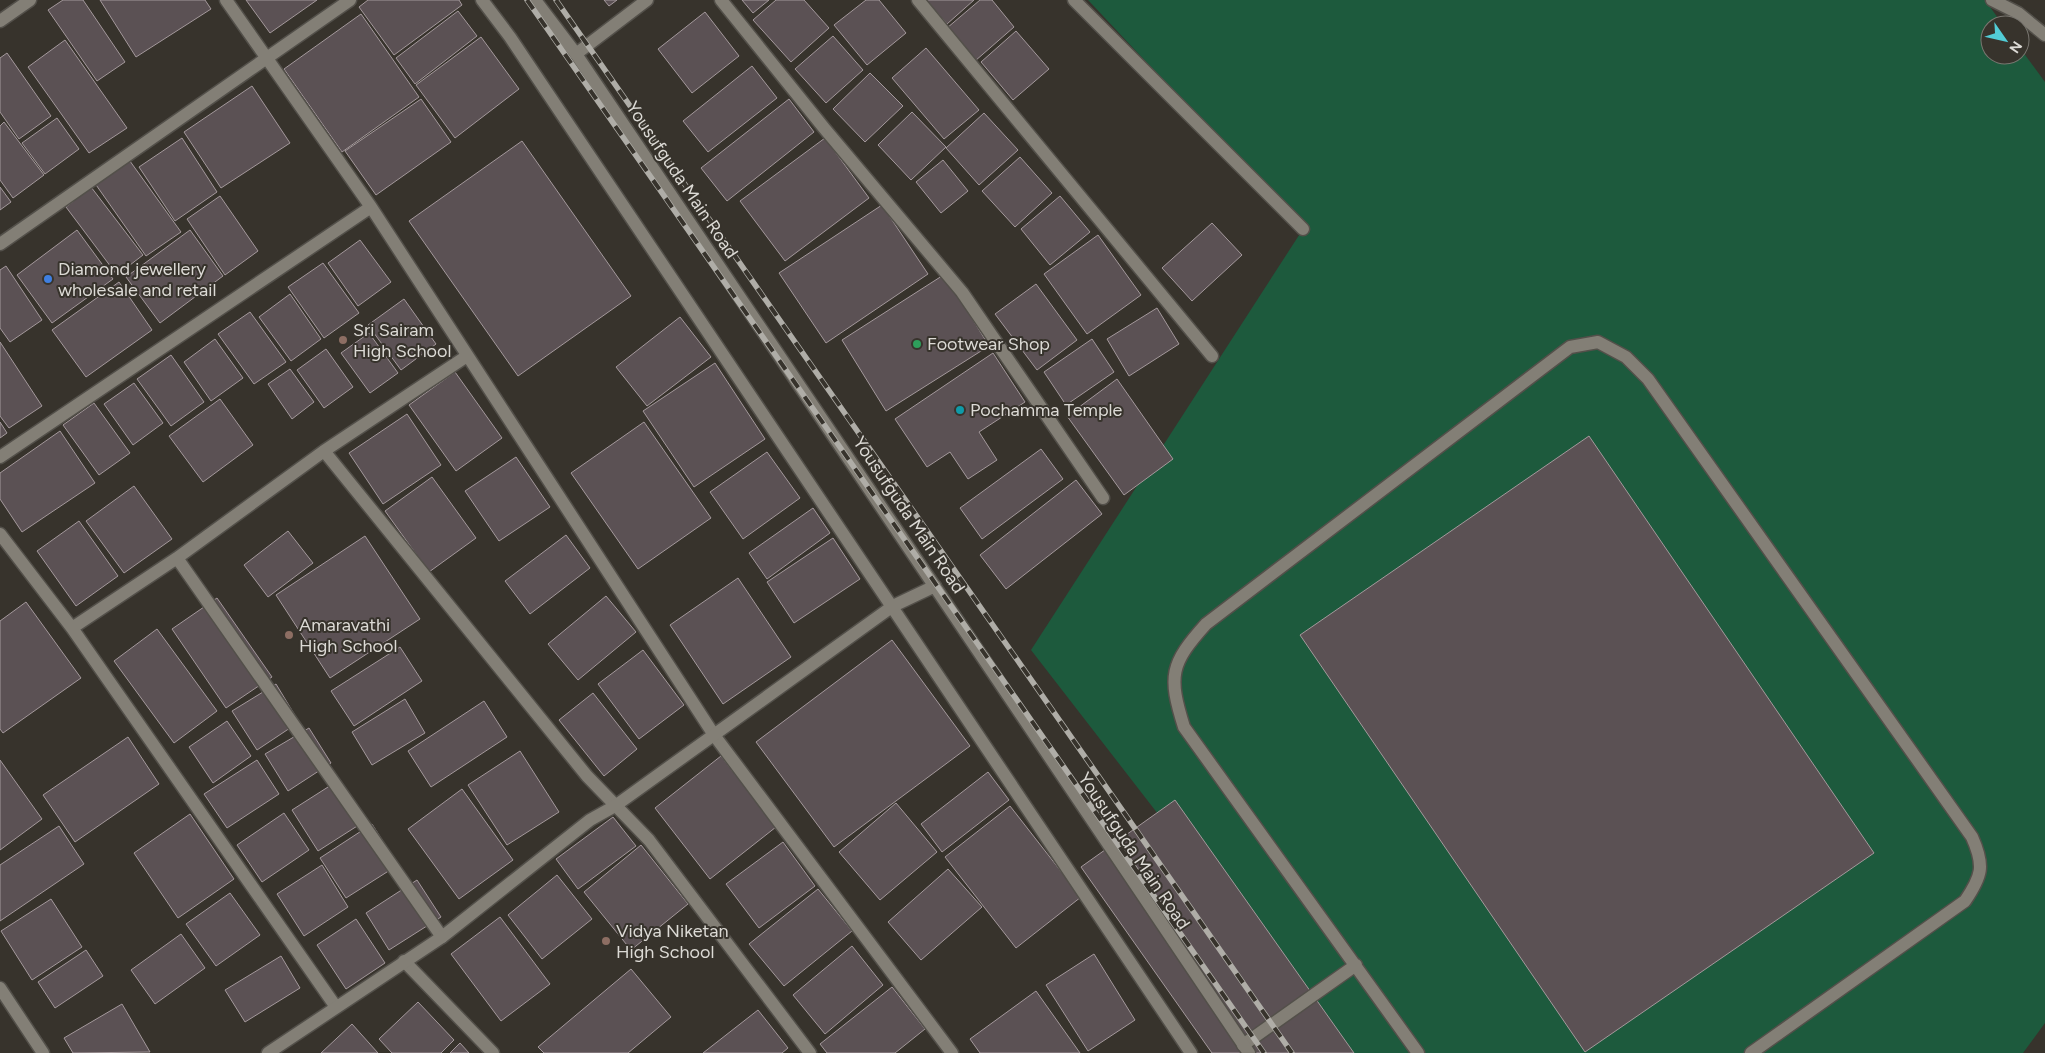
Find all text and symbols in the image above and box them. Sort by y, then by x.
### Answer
north arrow [1980,15,2030,65]
text: N [2005,38,2025,56]
street label: Yousufguda Main Road [621,97,743,263]
place label: Diamond jewellery wholesale and retail [58,258,216,301]
marker: Diamond jewellery wholesale and retail [42,273,54,285]
place label: Sri Sairam High School [353,319,451,362]
place label: Footwear Shop [927,333,1050,355]
marker: Sri Sairam High School [337,334,349,346]
marker: Footwear Shop [911,338,923,350]
place label: Pochamma Temple [970,399,1122,421]
marker: Pochamma Temple [954,404,966,416]
street label: Yousufguda Main Road [848,432,970,598]
place label: Amaravathi High School [299,614,397,657]
marker: Amaravathi High School [283,629,295,641]
street label: Yousufguda Main Road [1073,768,1195,934]
place label: Vidya Niketan High School [616,920,729,963]
marker: Vidya Niketan High School [600,935,612,947]

